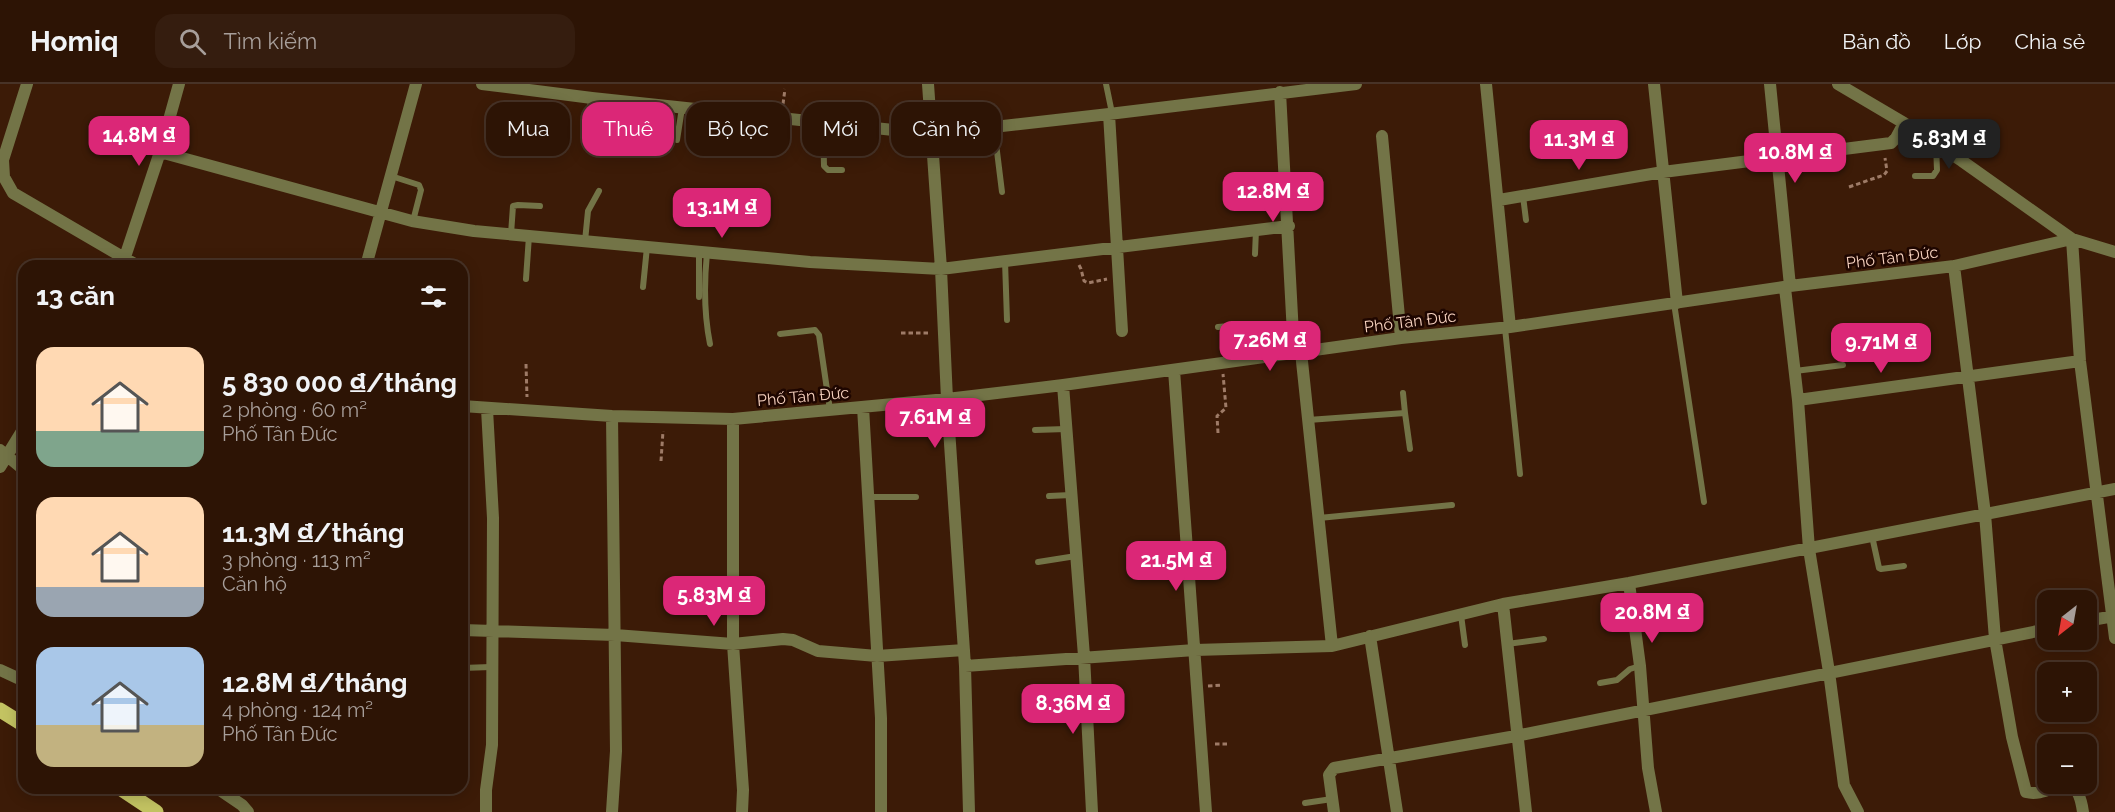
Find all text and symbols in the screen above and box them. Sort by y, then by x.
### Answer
search box [155,14,575,68]
text: Homiq [30,25,119,58]
icon: search [176,25,209,58]
text: Tìm kiếm [224,28,317,54]
text: Bản đồ [1842,29,1911,54]
text: Lớp [1944,29,1982,54]
text: Chia sẻ [2015,29,2085,54]
chip: Mua [486,102,570,156]
chip: Thuê [582,102,674,156]
chip: Bộ lọc [686,102,790,156]
chip: Mới [802,102,879,156]
chip: Căn hộ [891,102,1001,156]
pin: 14.8M ₫ [84,116,194,167]
pin: 5.83M ₫ [1894,119,2004,170]
pin: 11.3M ₫ [1524,120,1634,171]
text: 14.8M ₫ [103,123,175,147]
text: 5.83M ₫ [1912,126,1986,150]
text: 11.3M ₫ [1544,127,1614,151]
pin: 10.8M ₫ [1740,133,1850,184]
text: 10.8M ₫ [1758,140,1832,164]
pin: 12.8M ₫ [1218,172,1328,223]
text: 12.8M ₫ [1237,179,1309,203]
pin: 13.1M ₫ [667,188,777,239]
text: 13.1M ₫ [687,195,757,219]
street label: Phố Tân Đức [1845,242,1939,273]
icon: filters [417,280,450,313]
text: 13 căn [36,281,115,311]
street label: Phố Tân Đức [1363,306,1457,337]
pin: 7.26M ₫ [1215,321,1325,372]
pin: 9.71M ₫ [1826,323,1936,374]
text: 7.26M ₫ [1233,328,1307,352]
text: 9.71M ₫ [1845,330,1917,354]
text: 5 830 000 ₫/tháng [222,368,457,398]
icon: home [84,371,156,443]
street label: Phố Tân Đức [756,383,850,410]
text: 2 phòng · 60 m² [222,398,367,422]
pin: 7.61M ₫ [880,398,990,449]
text: 7.61M ₫ [899,405,971,429]
text: Phố Tân Đức [222,422,338,446]
text: 11.3M ₫/tháng [222,518,405,548]
icon: home [84,521,156,593]
pin: 21.5M ₫ [1121,541,1231,592]
text: 3 phòng · 113 m² [222,548,371,572]
text: 21.5M ₫ [1140,548,1212,572]
text: Căn hộ [222,572,287,596]
pin: 5.83M ₫ [659,576,769,627]
text: 5.83M ₫ [677,583,751,607]
north arrow [2037,590,2097,650]
map controls [2037,590,2097,794]
pin: 20.8M ₫ [1597,593,1707,644]
text: 20.8M ₫ [1614,600,1690,624]
button: + [2037,662,2097,722]
text: 12.8M ₫/tháng [222,668,408,698]
icon: home [84,671,156,743]
pin: 8.36M ₫ [1018,684,1128,735]
text: 8.36M ₫ [1036,691,1110,715]
text: 4 phòng · 124 m² [222,698,373,722]
text: Phố Tân Đức [222,722,338,746]
button: − [2037,734,2097,794]

